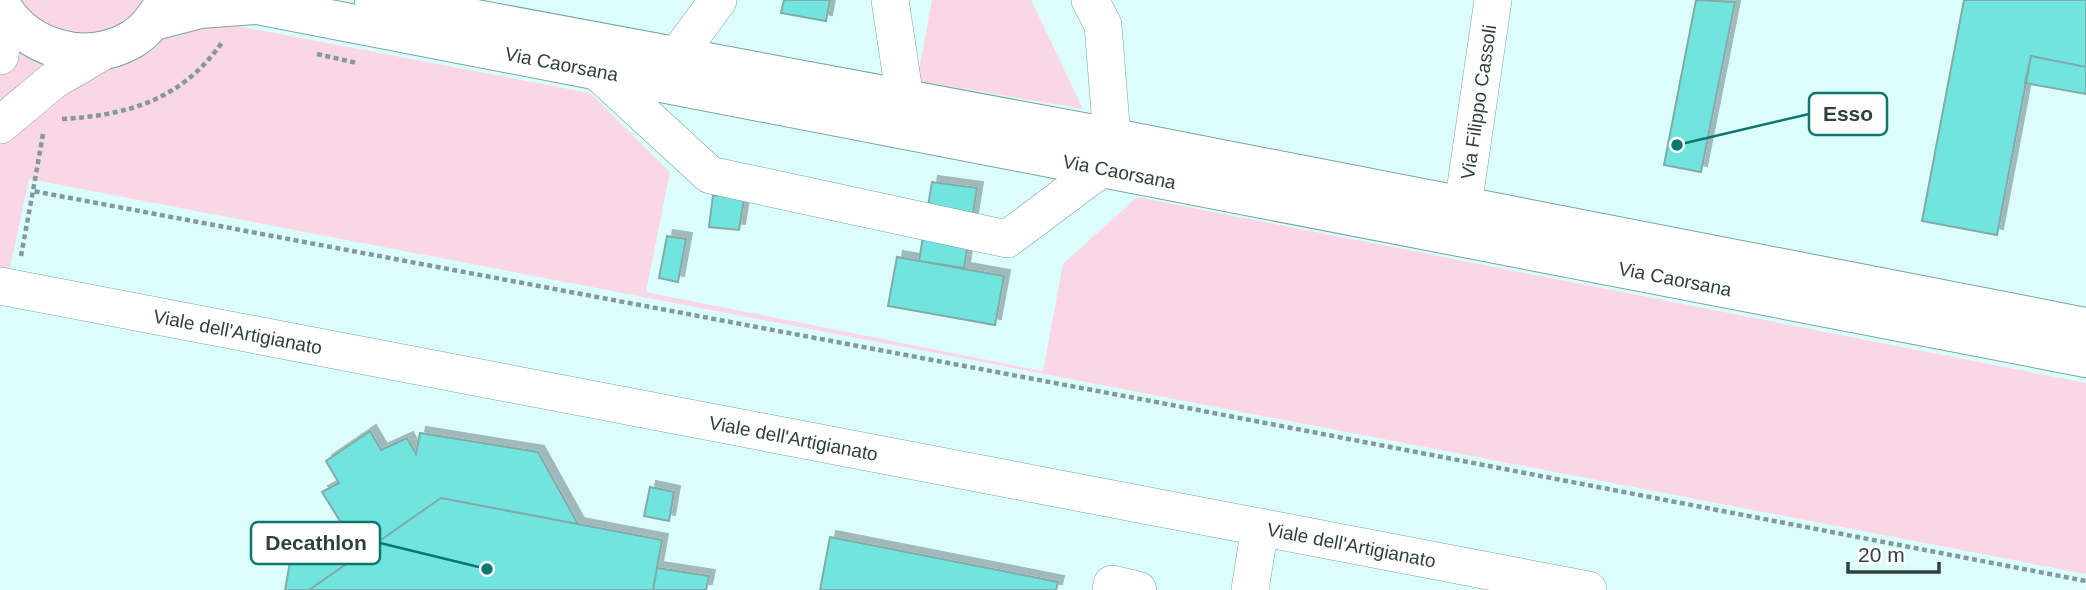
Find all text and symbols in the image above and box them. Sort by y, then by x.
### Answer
street label: Via Filippo Cassoli [1456,23,1500,181]
street label: Via Caorsana [503,43,621,85]
callout: Esso [1809,93,1887,135]
text: Esso [1823,102,1873,125]
street label: Via Caorsana [1061,150,1178,193]
street label: Via Caorsana [1617,258,1734,300]
street label: Viale dell'Artigianato [152,305,324,358]
street label: Viale dell'Artigianato [707,411,880,464]
street label: Viale dell'Artigianato [1265,518,1438,571]
callout: Decathlon [251,522,380,564]
scale bar [1848,530,1939,574]
text: Decathlon [265,531,367,554]
text: 20 m [1858,543,1905,566]

